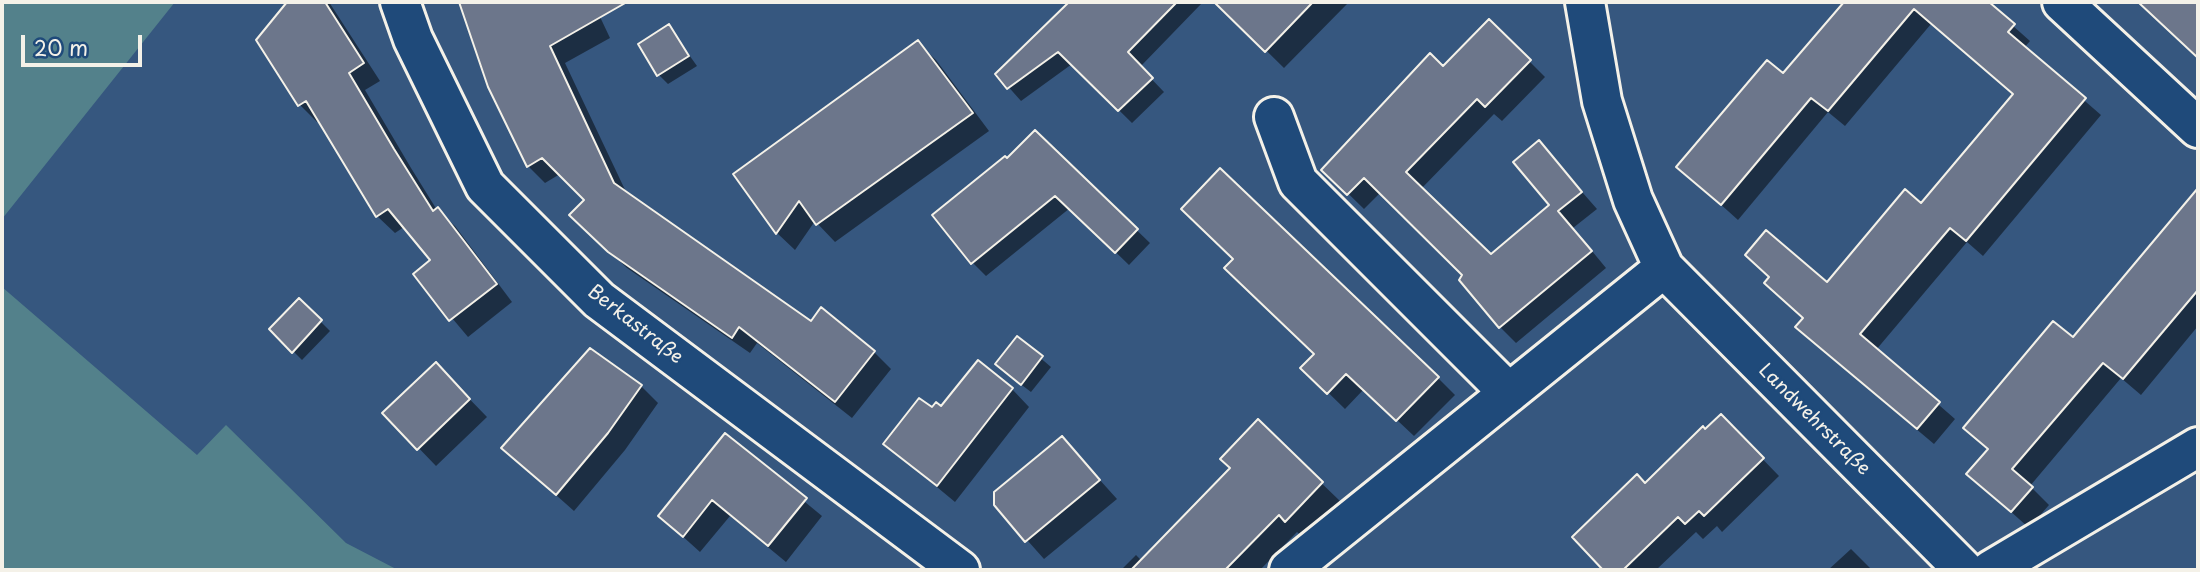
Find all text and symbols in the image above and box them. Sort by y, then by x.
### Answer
scale bar [24,21,145,65]
text: 20 m [34,31,88,63]
street label: Berkastraße [583,281,687,369]
street label: Landwehrstraße [1753,359,1875,481]

